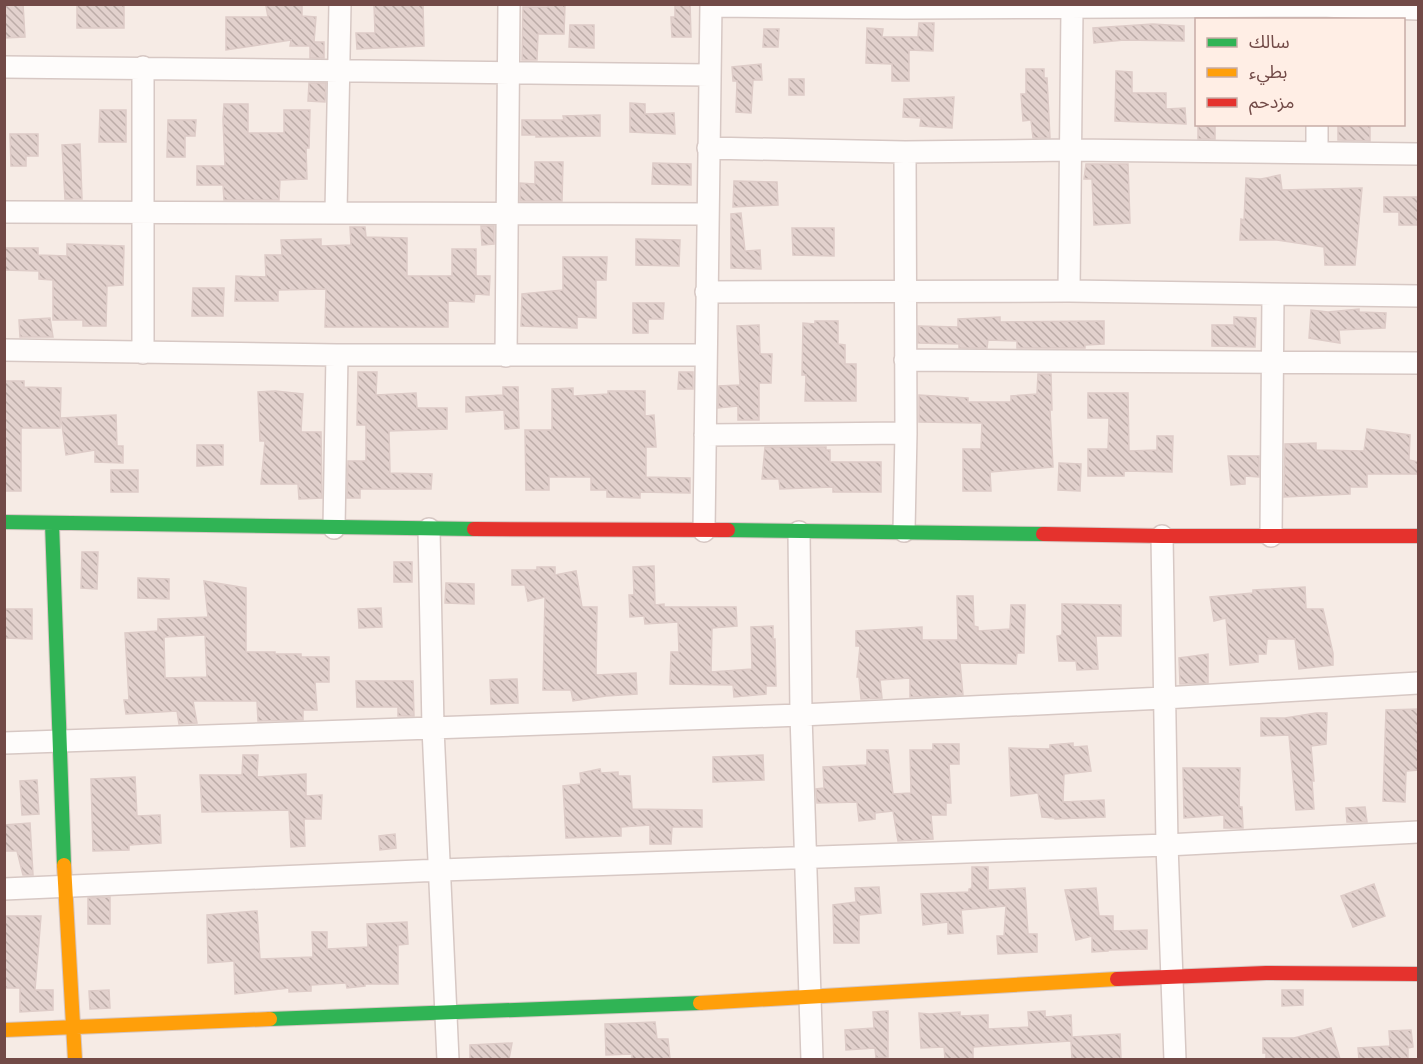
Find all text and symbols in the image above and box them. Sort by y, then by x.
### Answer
legend [1195,18,1405,126]
text: سالك [1249,31,1290,52]
text: بطيء [1249,61,1287,85]
text: مزدحم [1249,91,1294,115]

